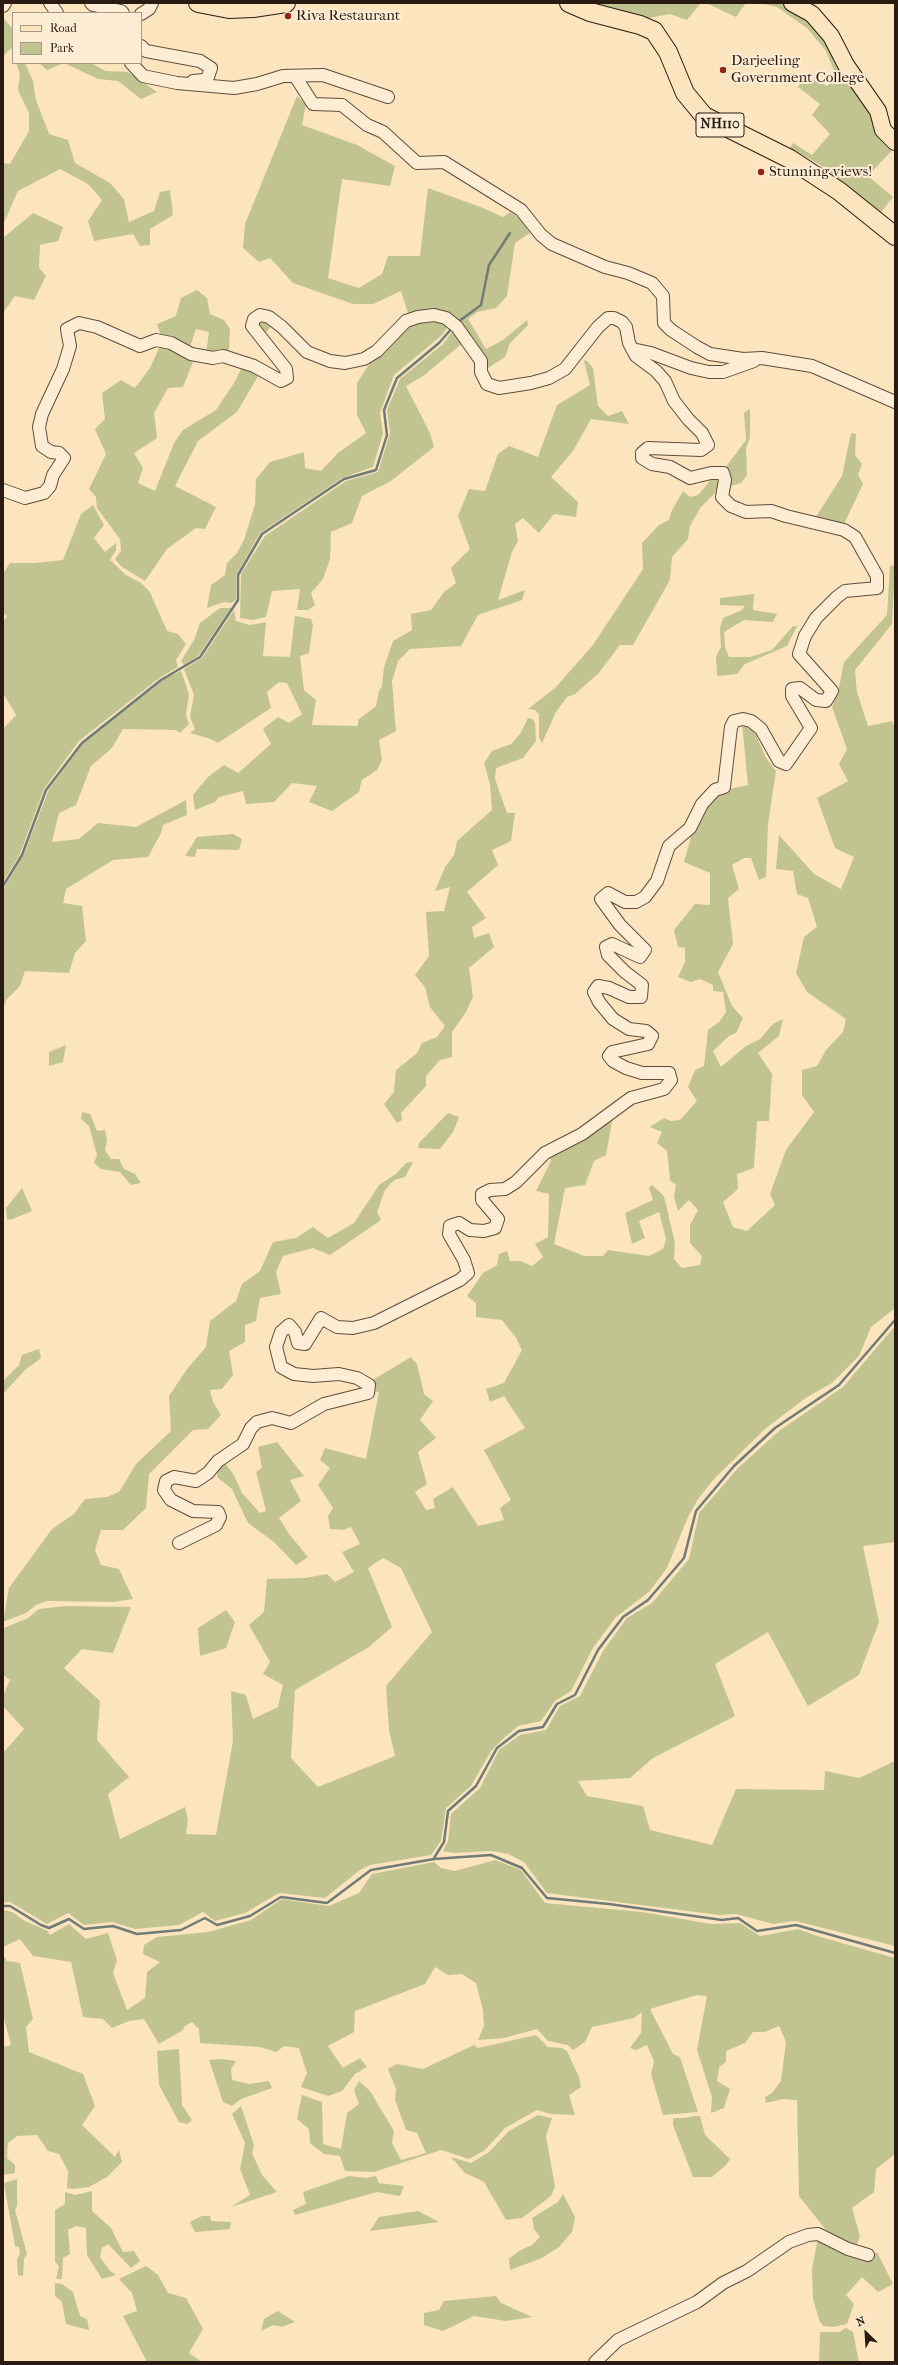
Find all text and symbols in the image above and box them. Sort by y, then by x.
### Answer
place label: Riva Restaurant [296,7,400,25]
marker: Riva Restaurant [283,11,293,21]
legend [12,12,142,64]
text: Road [50,21,77,35]
text: Park [50,41,74,55]
place label: Darjeeling Government College [731,52,864,87]
marker: Darjeeling Government College [718,65,728,75]
road number: NH110 [696,113,744,137]
place label: Stunning views! [769,163,872,181]
marker: Stunning views! [756,167,766,177]
north arrow [846,2313,886,2353]
text: N [854,2314,867,2329]

